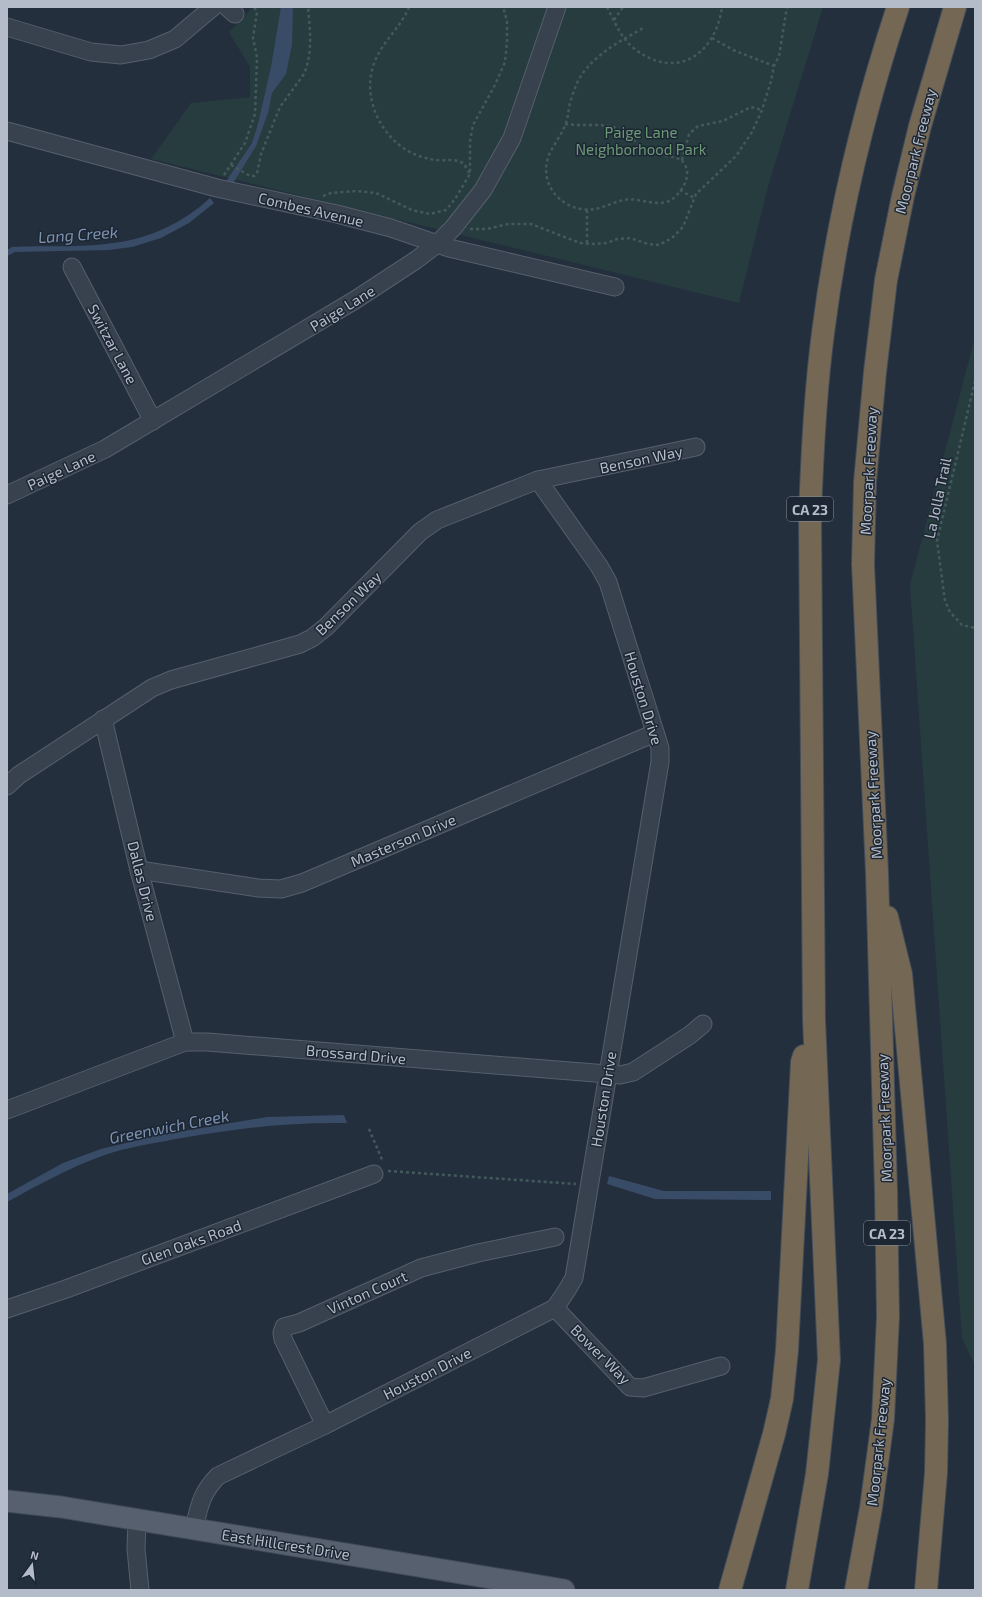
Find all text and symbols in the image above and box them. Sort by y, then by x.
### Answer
street label: Moorpark Freeway [891,87,939,215]
park label: Paige Lane Neighborhood Park [576,123,707,158]
street label: Combes Avenue [257,188,365,230]
water label: Lang Creek [37,222,119,246]
street label: Paige Lane [306,281,378,335]
street label: Switzar Lane [84,301,142,387]
street label: Moorpark Freeway [856,406,880,536]
street label: Benson Way [598,441,684,477]
street label: Paige Lane [24,446,98,494]
street label: La Jolla Trail [920,455,954,540]
road number: CA 23 [787,497,833,521]
street label: Benson Way [311,567,385,639]
street label: Houston Drive [621,649,667,747]
street label: Moorpark Freeway [861,730,885,860]
street label: Masterson Drive [348,810,458,870]
street label: Dallas Drive [124,839,162,923]
street label: Brossard Drive [305,1041,407,1067]
street label: Houston Drive [587,1050,619,1148]
street label: Moorpark Freeway [873,1054,895,1182]
water label: Greenwich Creek [108,1105,230,1147]
street label: Glen Oaks Road [138,1216,244,1268]
road number: CA 23 [864,1221,910,1245]
street label: Vinton Court [324,1266,410,1318]
street label: Bower Way [567,1320,635,1388]
street label: Houston Drive [380,1343,474,1403]
street label: Moorpark Freeway [862,1377,894,1507]
street label: East Hillcrest Drive [221,1525,351,1563]
north arrow [12,1545,52,1585]
text: N [29,1548,40,1562]

